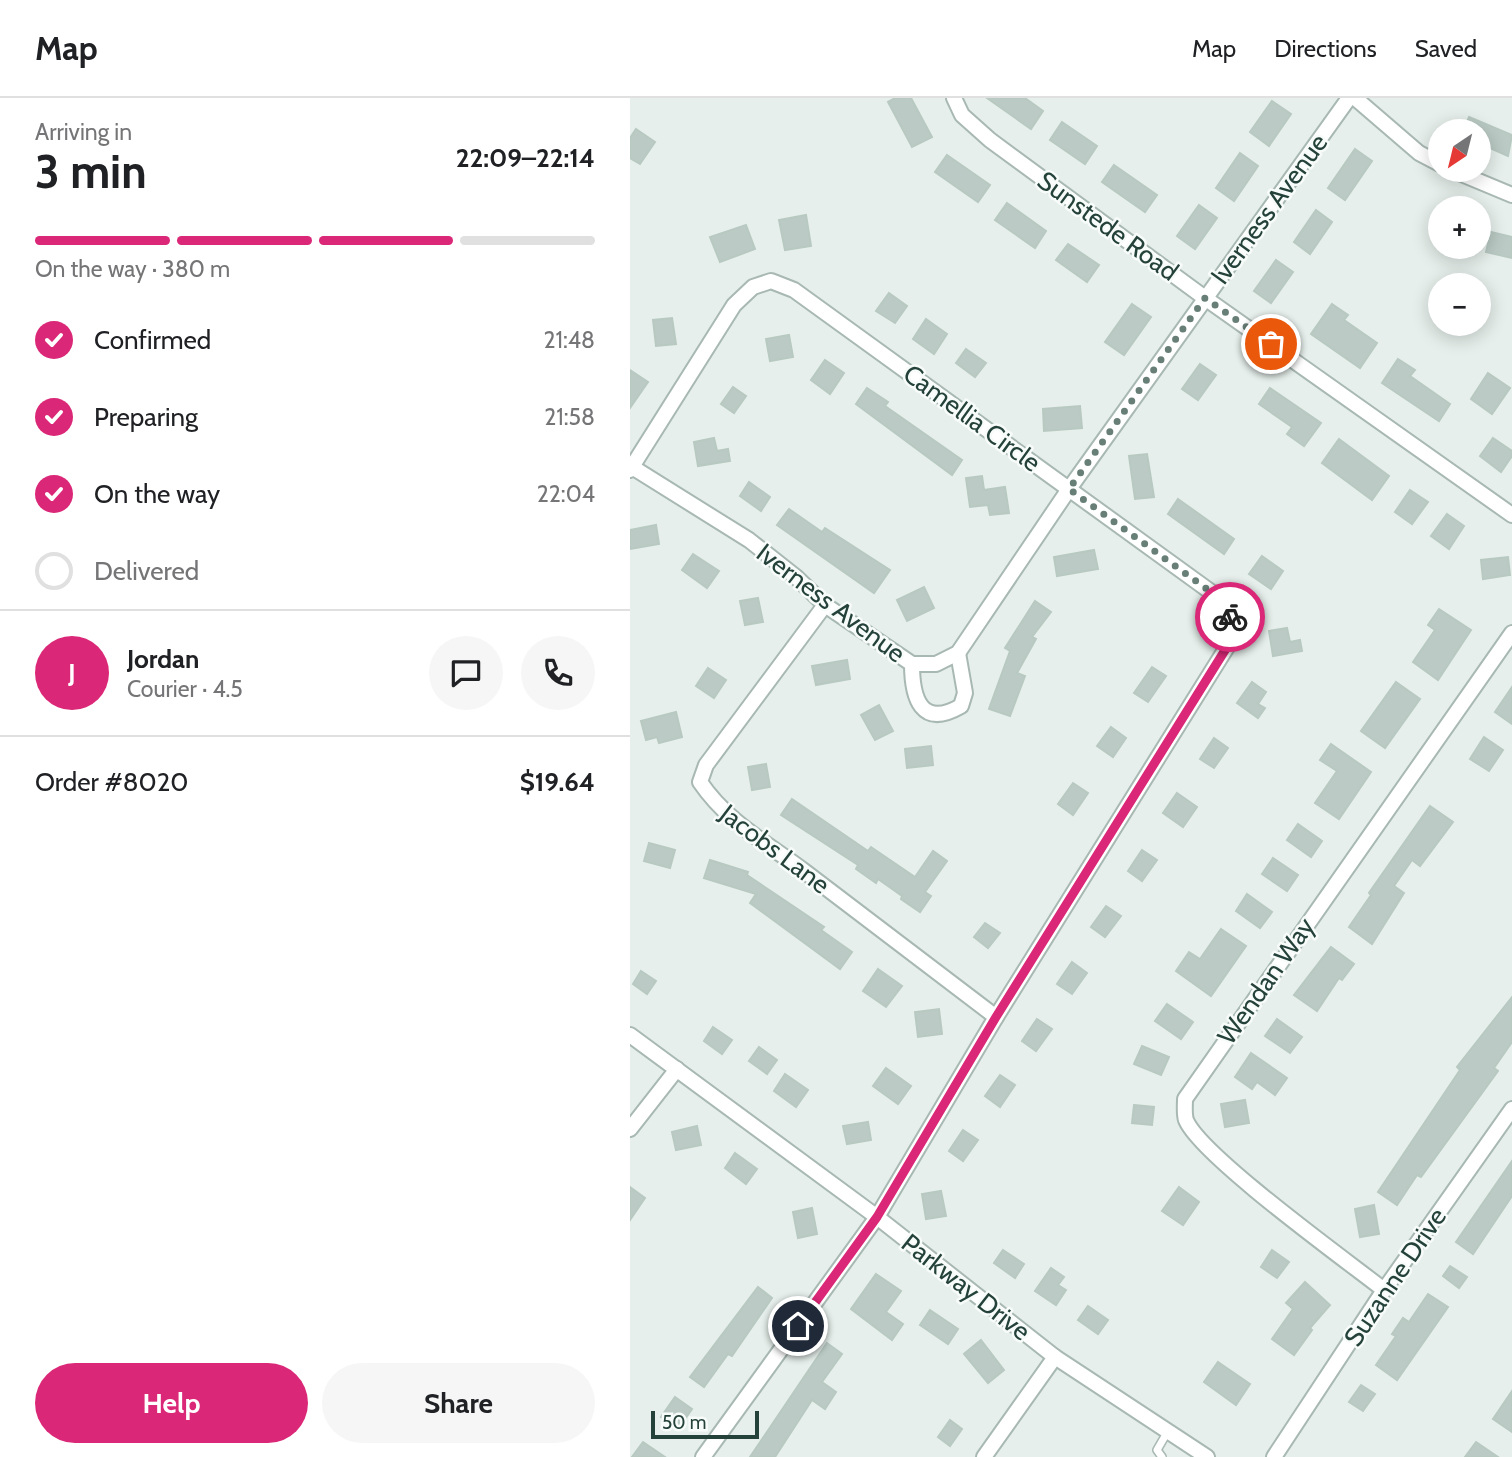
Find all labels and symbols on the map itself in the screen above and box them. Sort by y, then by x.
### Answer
north arrow [1428,119,1491,182]
street label: Iverness Avenue [1204,128,1334,290]
street label: Sunstede Road [1031,164,1185,288]
pin [1241,314,1301,374]
street label: Camellia Circle [897,357,1047,479]
street label: Iverness Avenue [750,537,912,669]
courier [1195,582,1265,652]
street label: Jacobs Lane [713,797,836,901]
street label: Wendan Way [1211,911,1321,1051]
street label: Suzanne Drive [1337,1202,1453,1352]
street label: Parkway Drive [895,1227,1037,1347]
pin [768,1296,828,1356]
scale bar [651,1408,760,1440]

